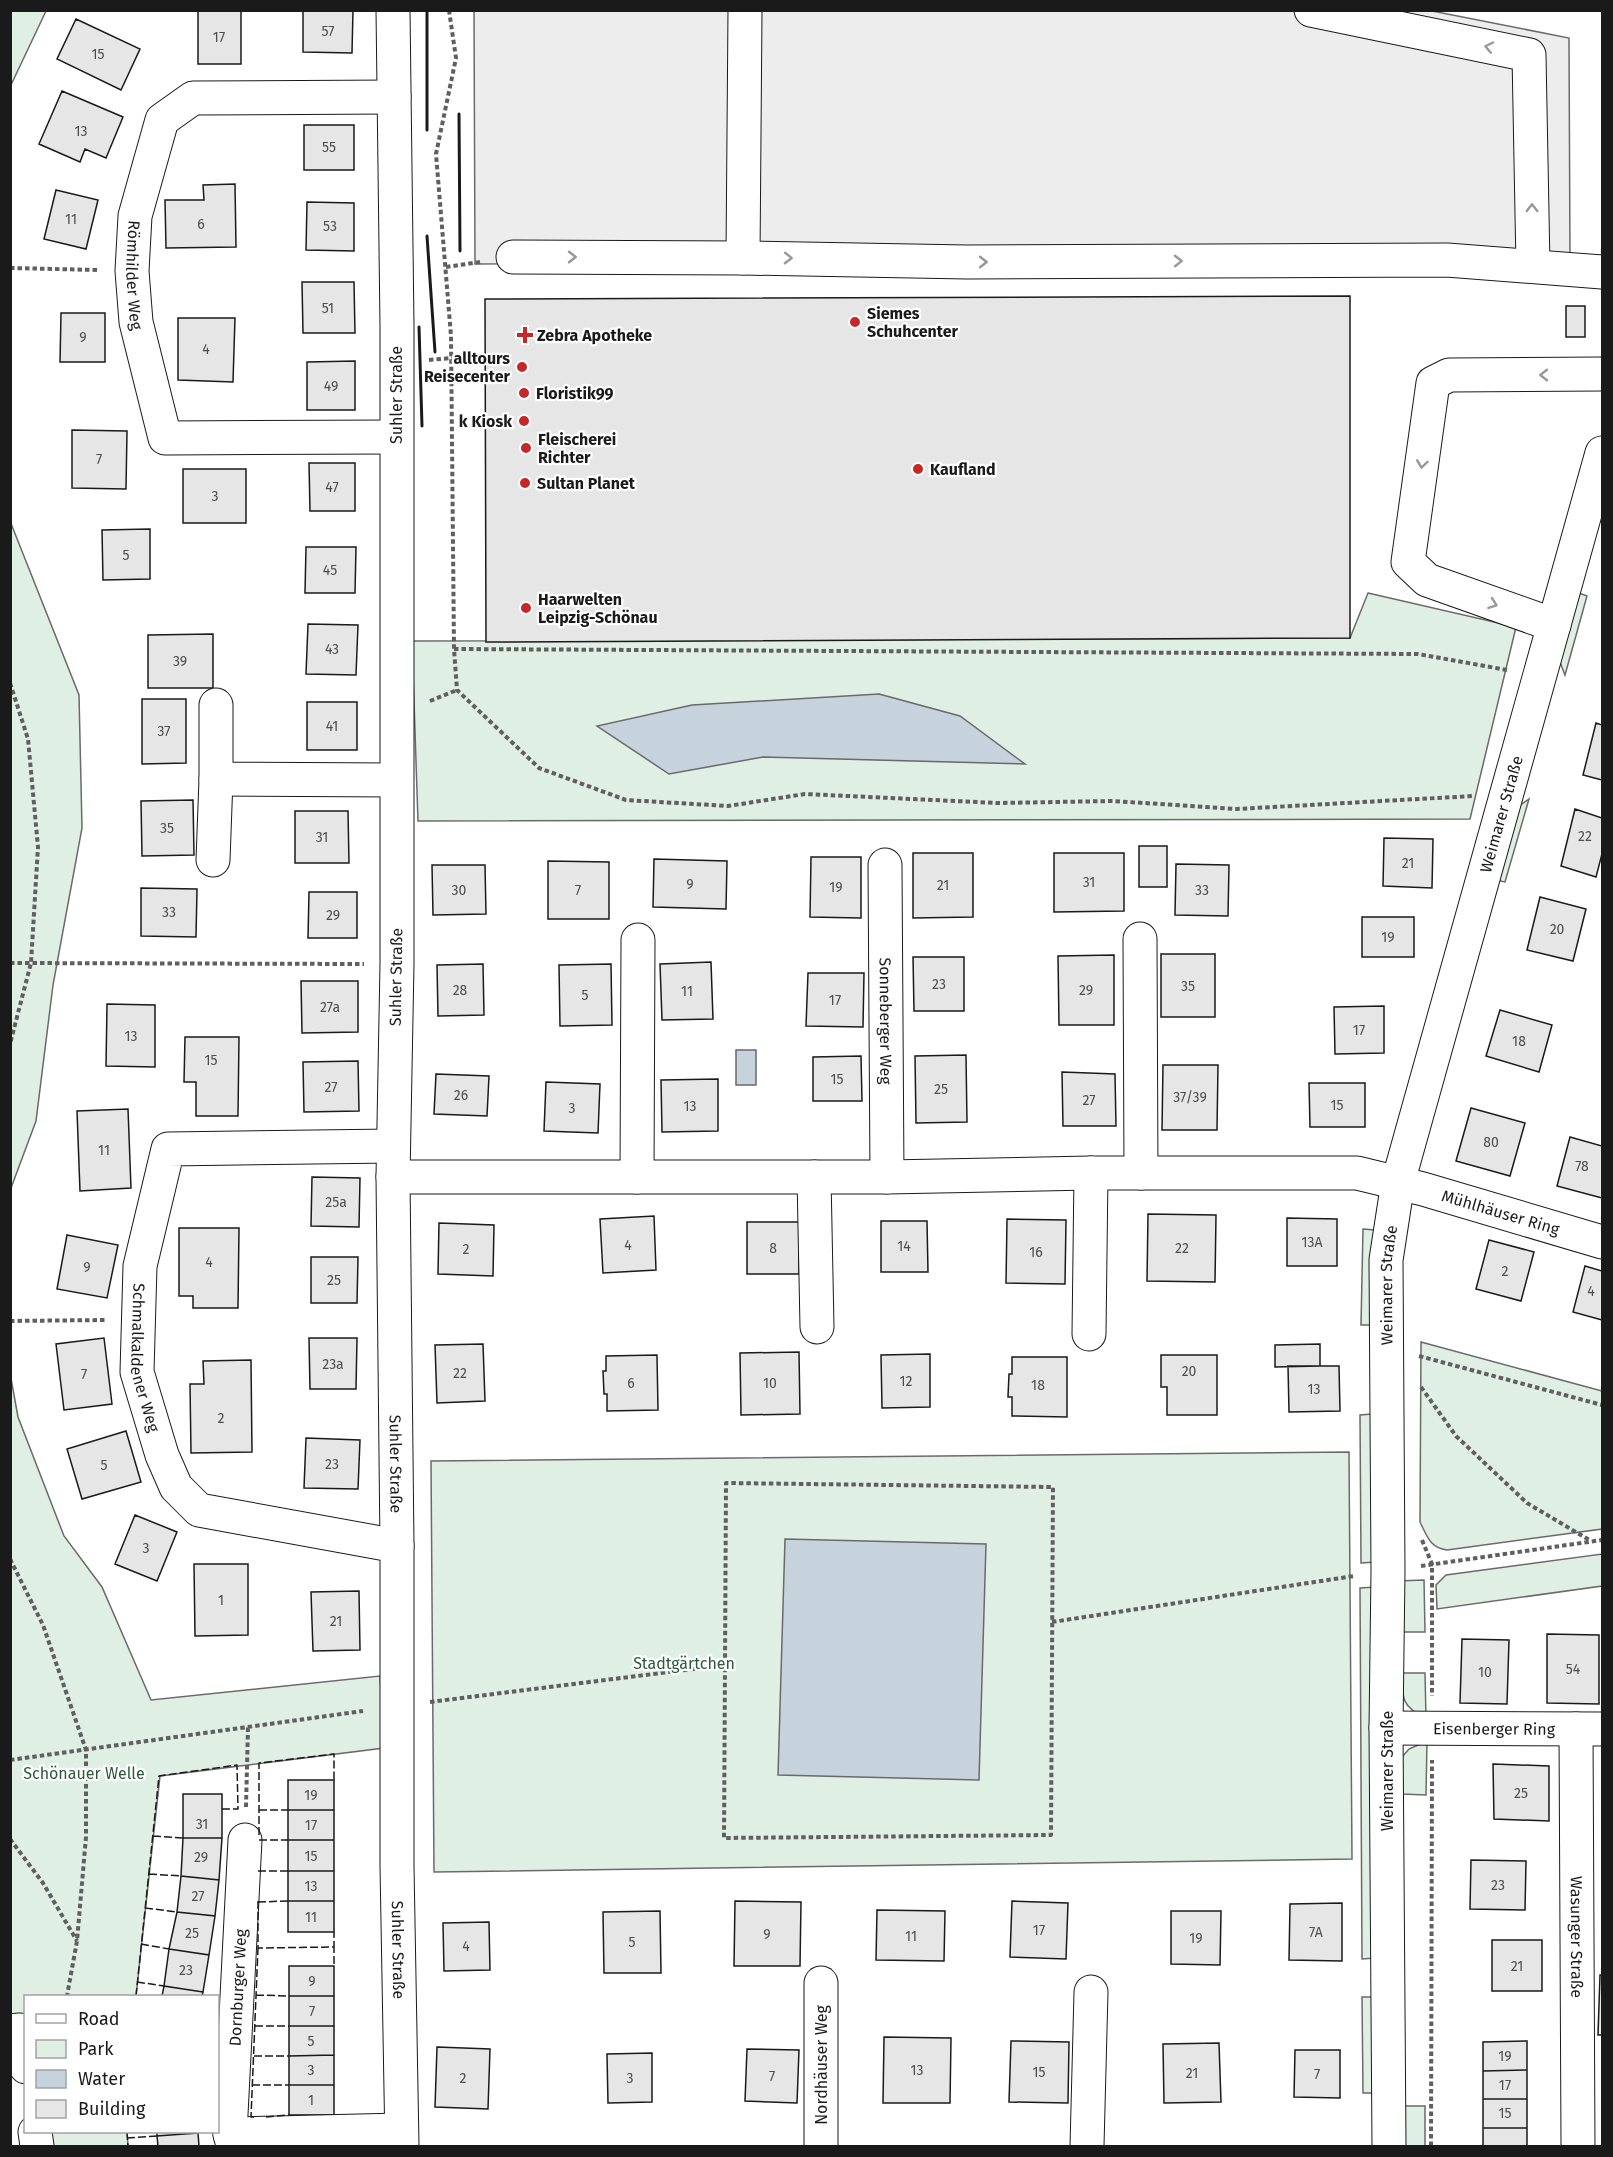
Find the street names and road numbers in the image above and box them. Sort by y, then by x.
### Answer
street label: Römhilder Weg [122,220,147,333]
street label: Suhler Straße [387,346,406,444]
street label: Weimarer Straße [1476,753,1526,875]
street label: Suhler Straße [386,928,406,1026]
street label: Sonneberger Weg [876,957,896,1085]
street label: Mühlhäuser Ring [1440,1186,1562,1239]
street label: Weimarer Straße [1376,1224,1401,1345]
street label: Schmalkaldener Weg [127,1283,164,1435]
street label: Suhler Straße [386,1415,406,1513]
street label: Weimarer Straße [1378,1711,1397,1831]
street label: Eisenberger Ring [1433,1719,1556,1738]
street label: Wasunger Straße [1567,1876,1587,1998]
street label: Suhler Straße [388,1901,409,1999]
street label: Dornburger Weg [225,1928,250,2047]
street label: Nordhäuser Weg [812,2005,831,2125]

